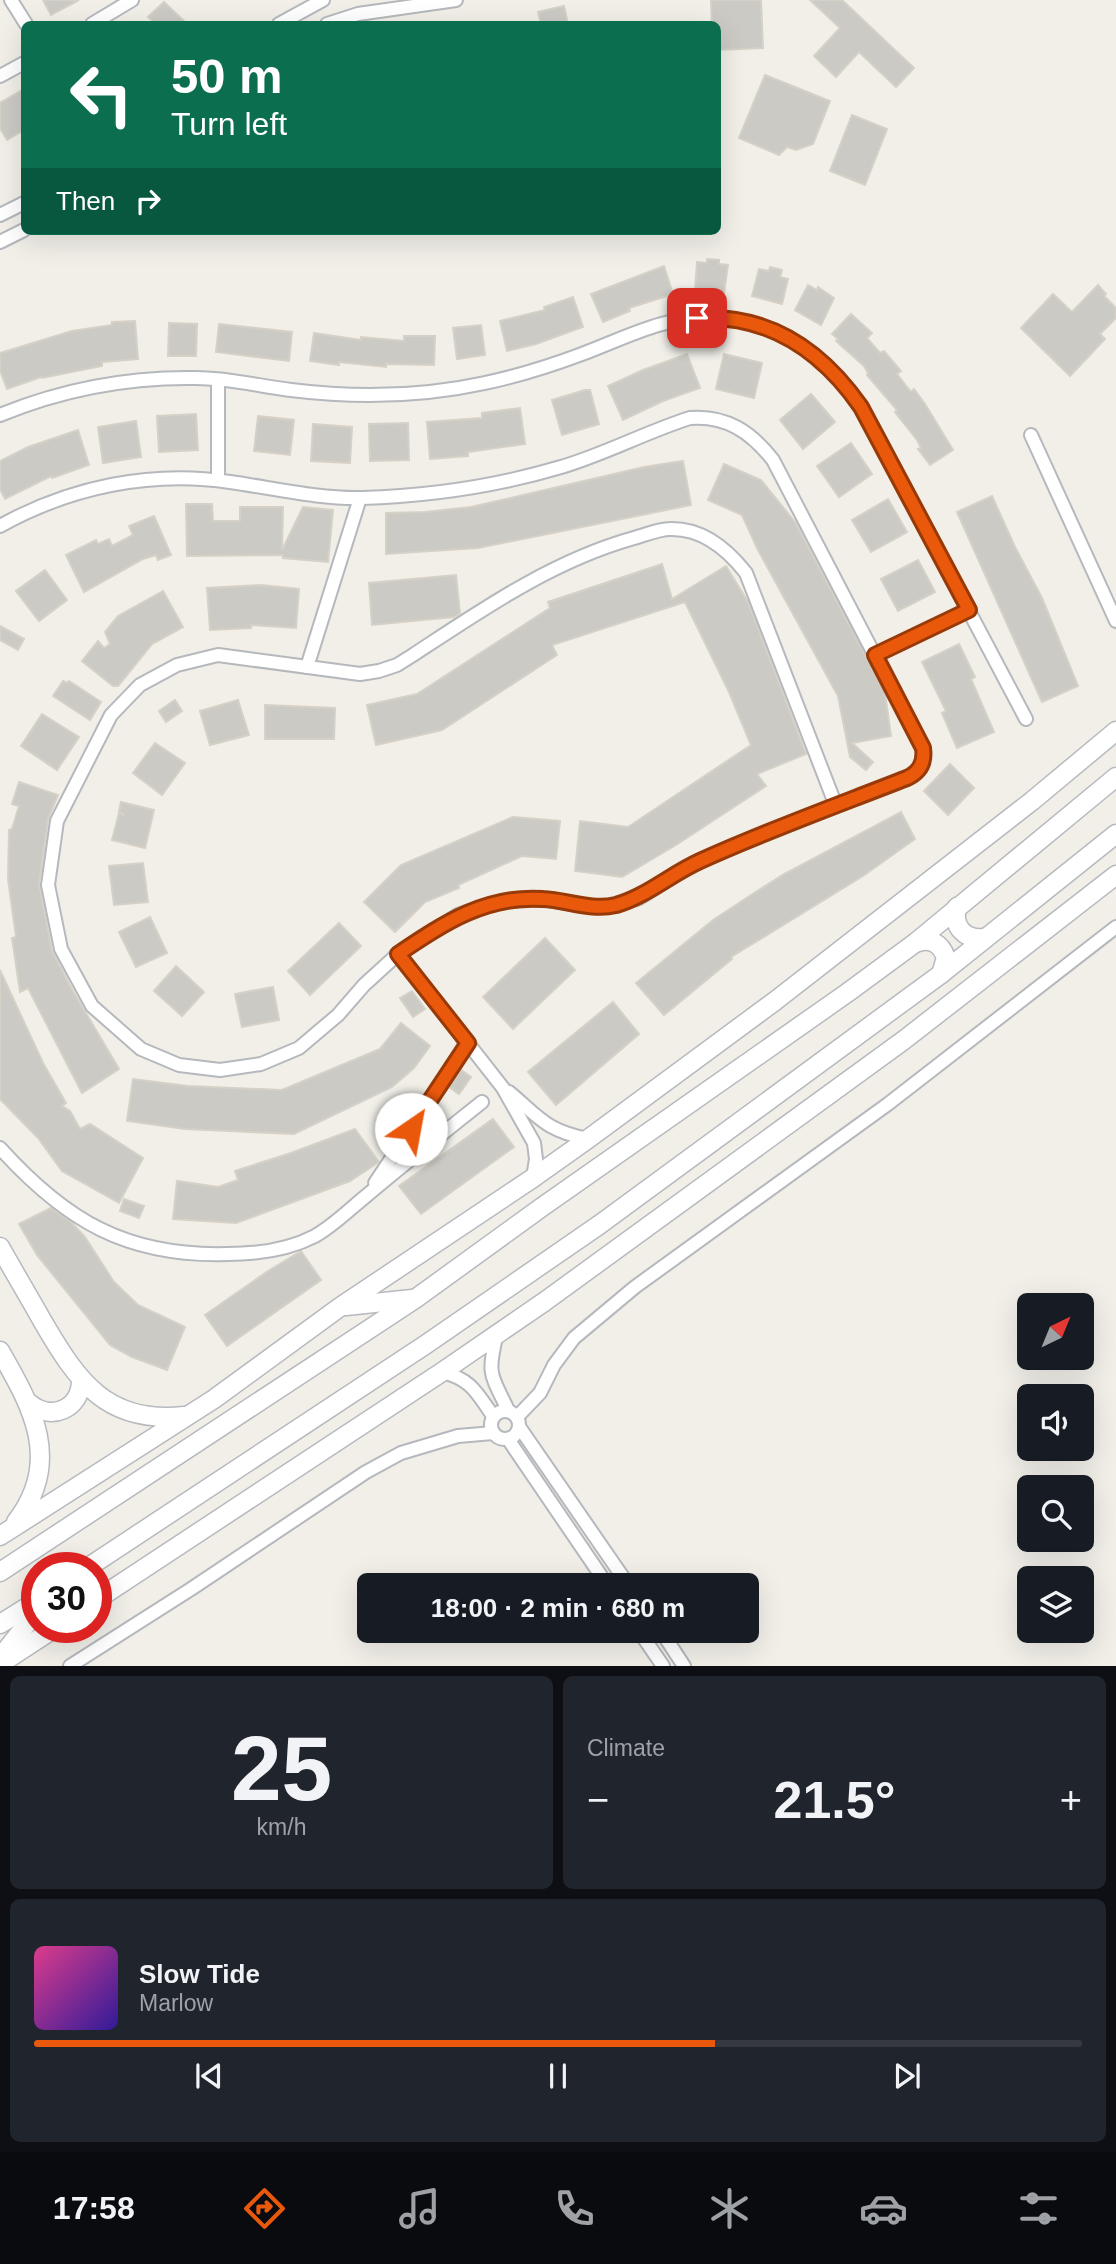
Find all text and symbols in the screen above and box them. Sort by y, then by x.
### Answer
icon: left [56,49,147,140]
text: 50 m [171,49,283,103]
text: Turn left [171,106,287,142]
icon: right [129,182,167,220]
text: Then [56,186,115,216]
pin [667,288,727,348]
icon: arrive [678,299,716,337]
position arrow [374,1092,448,1166]
north arrow [1017,1293,1094,1370]
map controls [1017,1293,1094,1643]
button: sound [1017,1384,1094,1461]
button: search [1017,1475,1094,1552]
speed limit sign: 30 [21,1552,112,1643]
button: layers [1017,1566,1094,1643]
text: 18:00 · 2 min · 680 m [431,1593,685,1623]
text: 25 [231,1718,332,1819]
text: Climate [587,1735,665,1761]
text: 21.5° [773,1771,896,1829]
text: − [587,1779,609,1821]
text: + [1060,1779,1082,1821]
text: km/h [257,1814,306,1840]
text: Slow Tide [139,1959,260,1989]
text: Marlow [139,1990,213,2016]
icon: previous [190,2057,228,2095]
icon: pause [539,2057,577,2095]
icon: next [888,2057,926,2095]
icon: directions [240,2184,289,2233]
icon: music [395,2184,444,2233]
icon: phone [550,2184,599,2233]
icon: climate [705,2184,754,2233]
icon: car [859,2184,908,2233]
icon: filters [1014,2184,1063,2233]
text: 17:58 [53,2190,135,2226]

